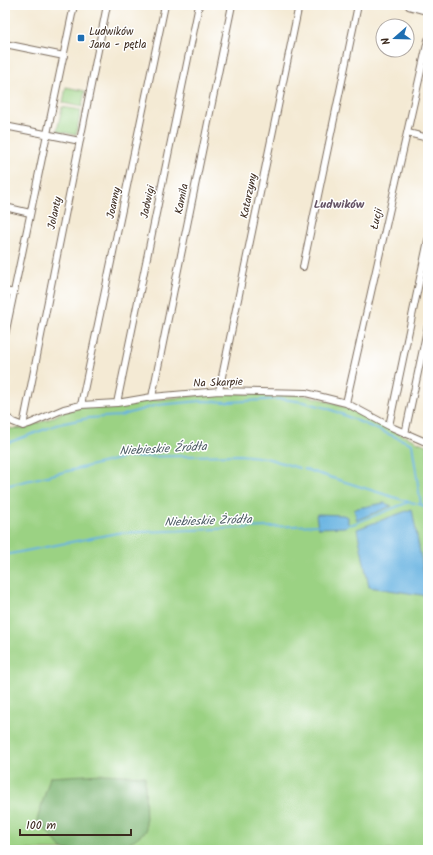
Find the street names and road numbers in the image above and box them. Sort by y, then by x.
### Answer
street label: Katarzyny [235,171,263,220]
street label: Kamila [170,182,194,216]
street label: Jadwigi [136,183,160,220]
street label: Joanny [102,185,126,221]
street label: Jolanty [43,194,67,231]
street label: Łucji [366,206,388,231]
street label: Na Skarpie [193,373,243,393]

